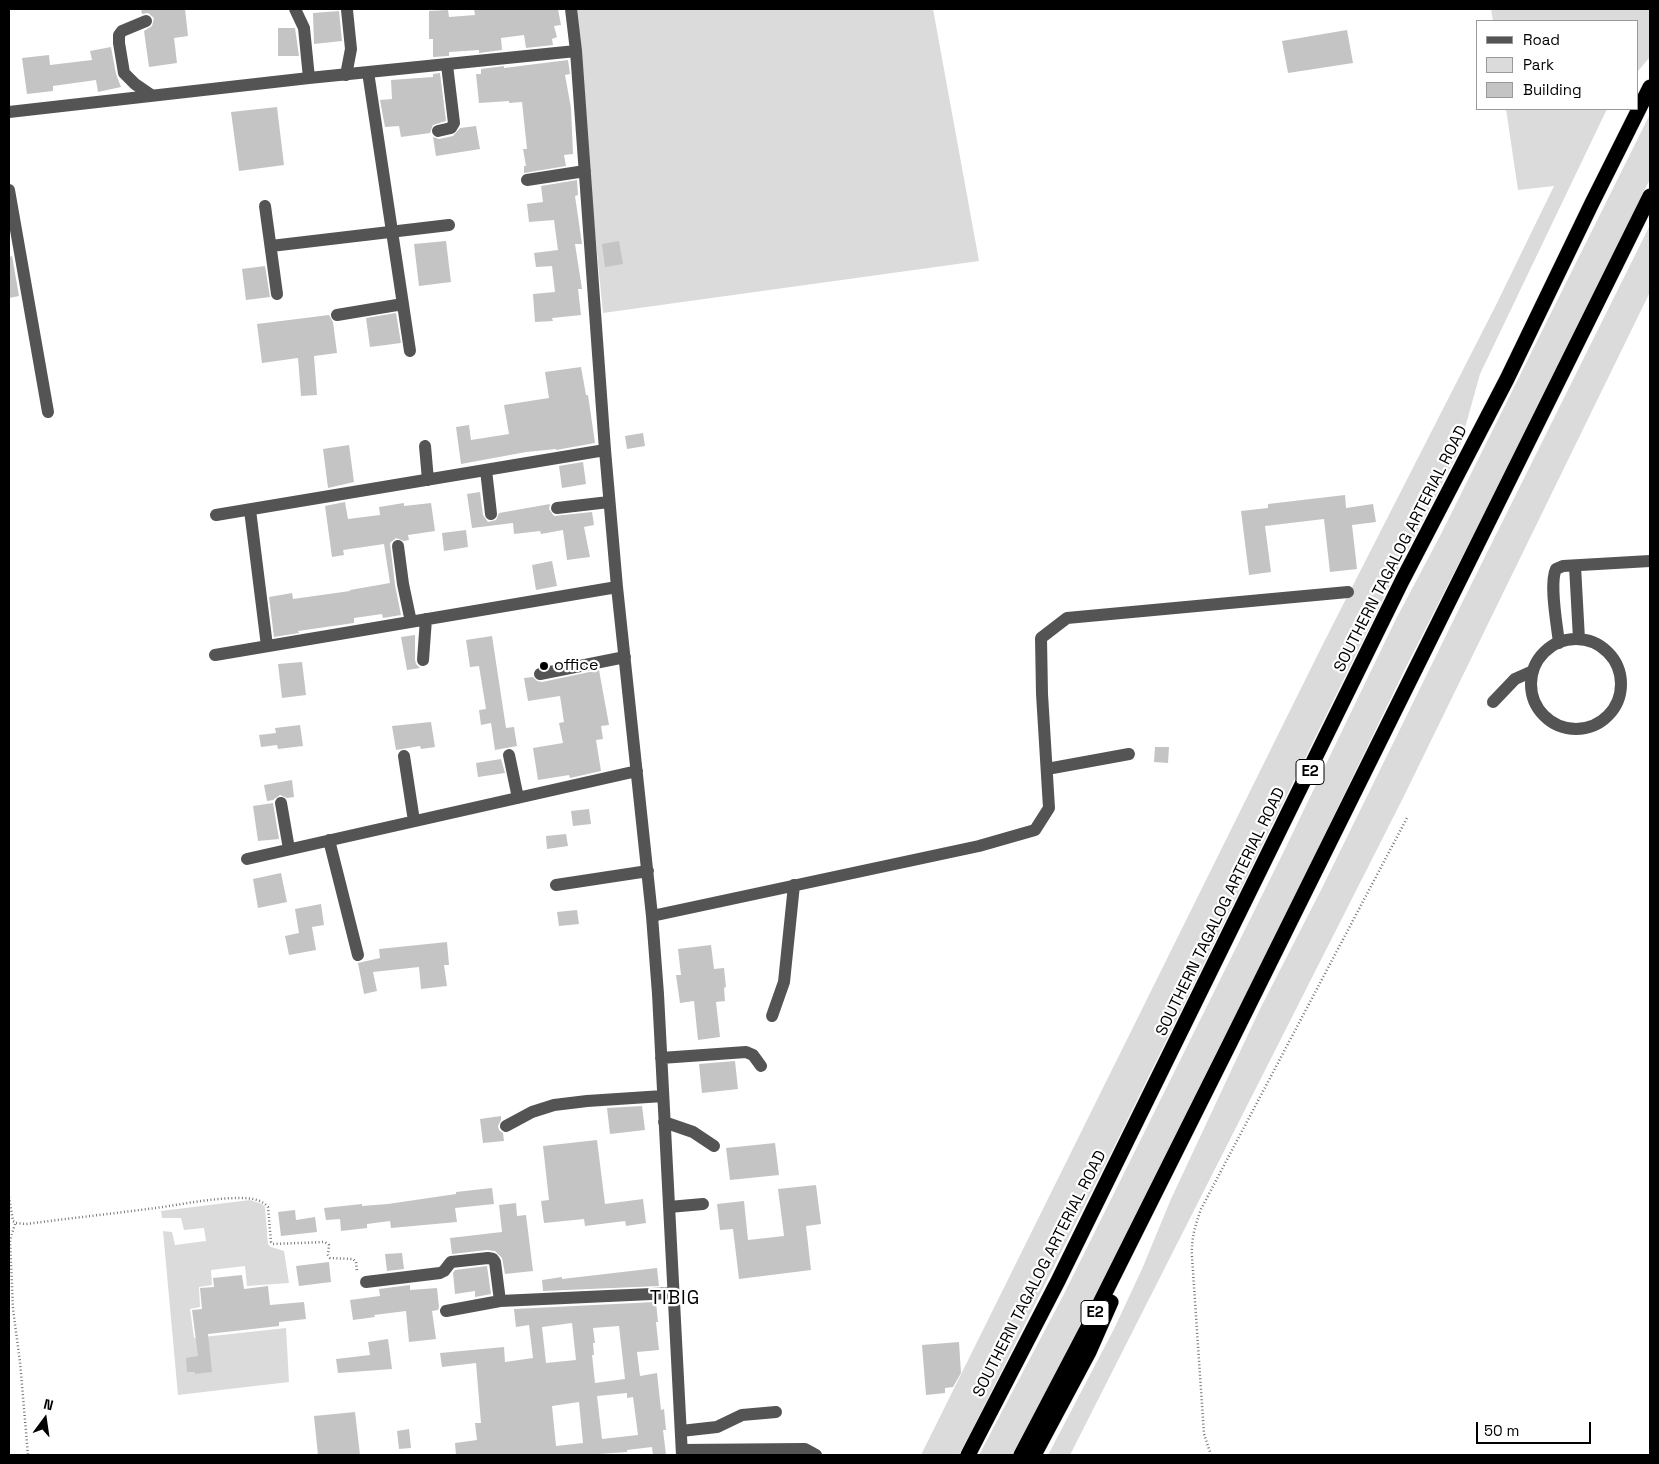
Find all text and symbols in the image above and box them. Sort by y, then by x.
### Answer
legend [1476,20,1639,110]
text: Road [1523,30,1560,49]
text: Park [1523,55,1554,74]
text: Building [1523,80,1582,99]
street label: SOUTHERN TAGALOG ARTERIAL ROAD [1330,423,1472,675]
place label: office [554,656,598,676]
marker: office [538,660,550,672]
road number: E2 [1296,760,1324,784]
street label: SOUTHERN TAGALOG ARTERIAL ROAD [1152,785,1290,1039]
street label: SOUTHERN TAGALOG ARTERIAL ROAD [969,1148,1111,1400]
district label: TIBIG [649,1288,701,1310]
road number: E2 [1081,1300,1109,1326]
north arrow [20,1394,70,1444]
text: N [42,1395,55,1414]
scale bar [1479,1412,1594,1444]
text: 50 m [1484,1421,1519,1440]

